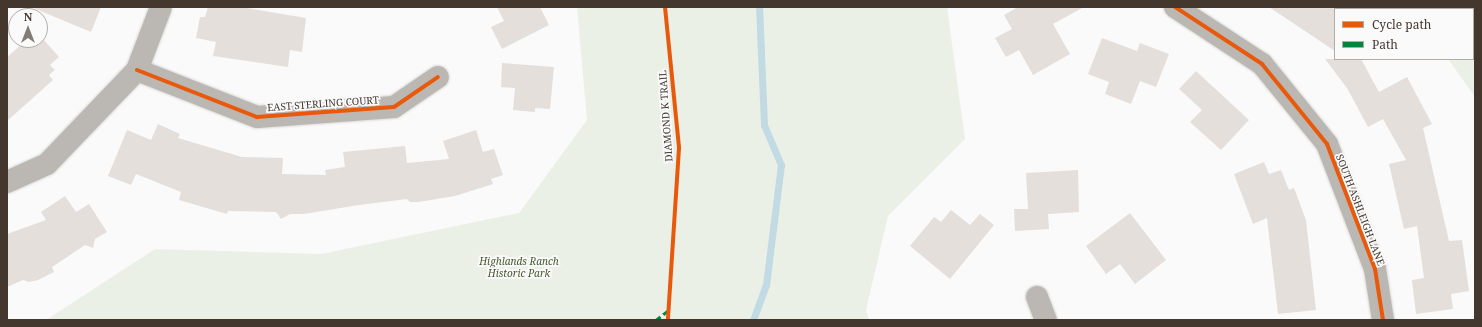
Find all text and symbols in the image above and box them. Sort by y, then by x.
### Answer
north arrow [8,8,48,48]
legend [1334,8,1474,60]
text: N [24,9,32,24]
text: Cycle path [1372,16,1431,33]
text: Path [1372,36,1398,53]
street label: DIAMOND K TRAIL [657,70,675,162]
street label: EAST STERLING COURT [267,94,379,114]
street label: SOUTH ASHLEIGH LANE [1333,153,1387,267]
park label: Highlands Ranch Historic Park [479,255,559,278]

